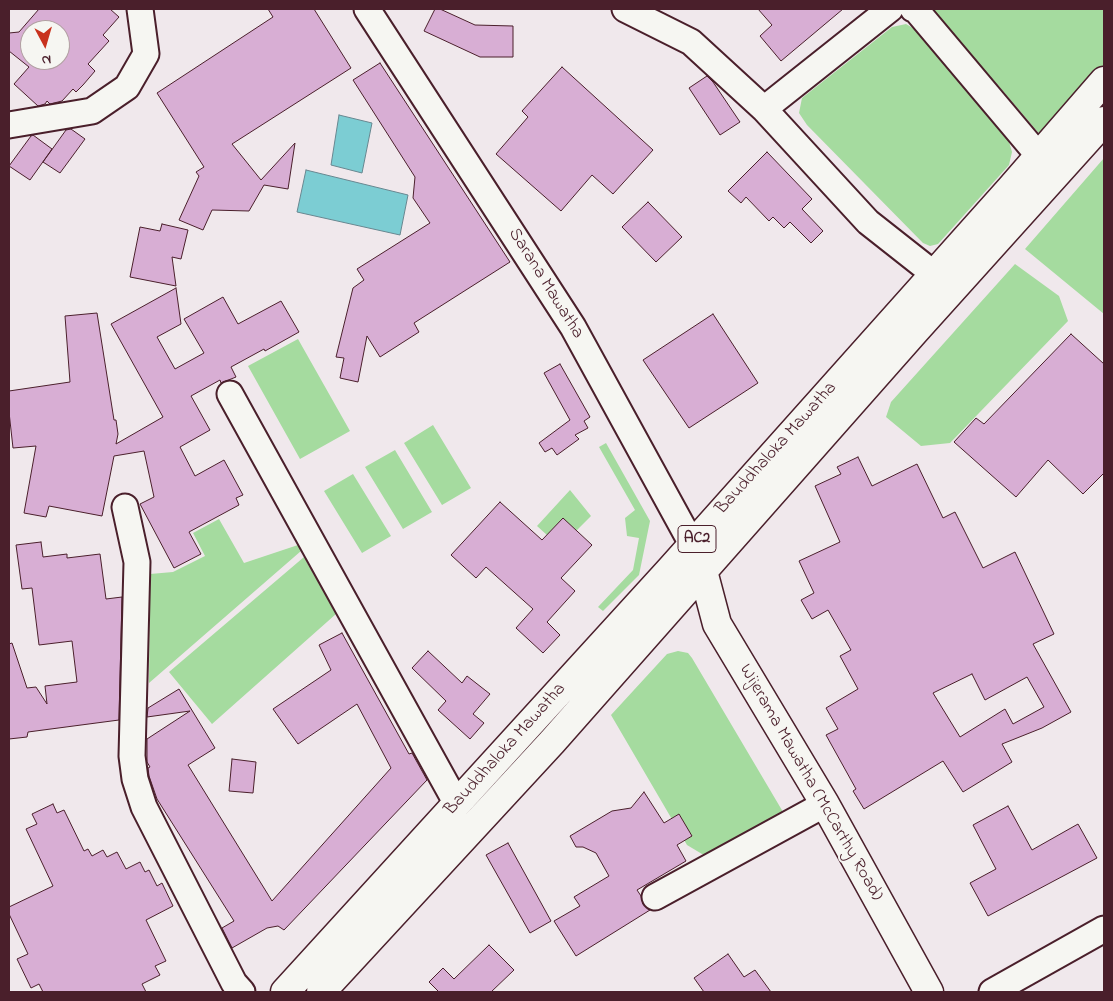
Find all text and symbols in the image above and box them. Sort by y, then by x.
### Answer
north arrow [20,20,70,70]
text: N [41,48,52,70]
street label: Sarana Mawatha [502,225,588,343]
street label: Bauddhaloka Mawatha [712,378,842,520]
road number: AC2 [678,526,716,552]
street label: Wijerama Mawatha (McCarthy Road) [733,661,887,905]
street label: Bauddhaloka Mawatha [441,679,571,821]

